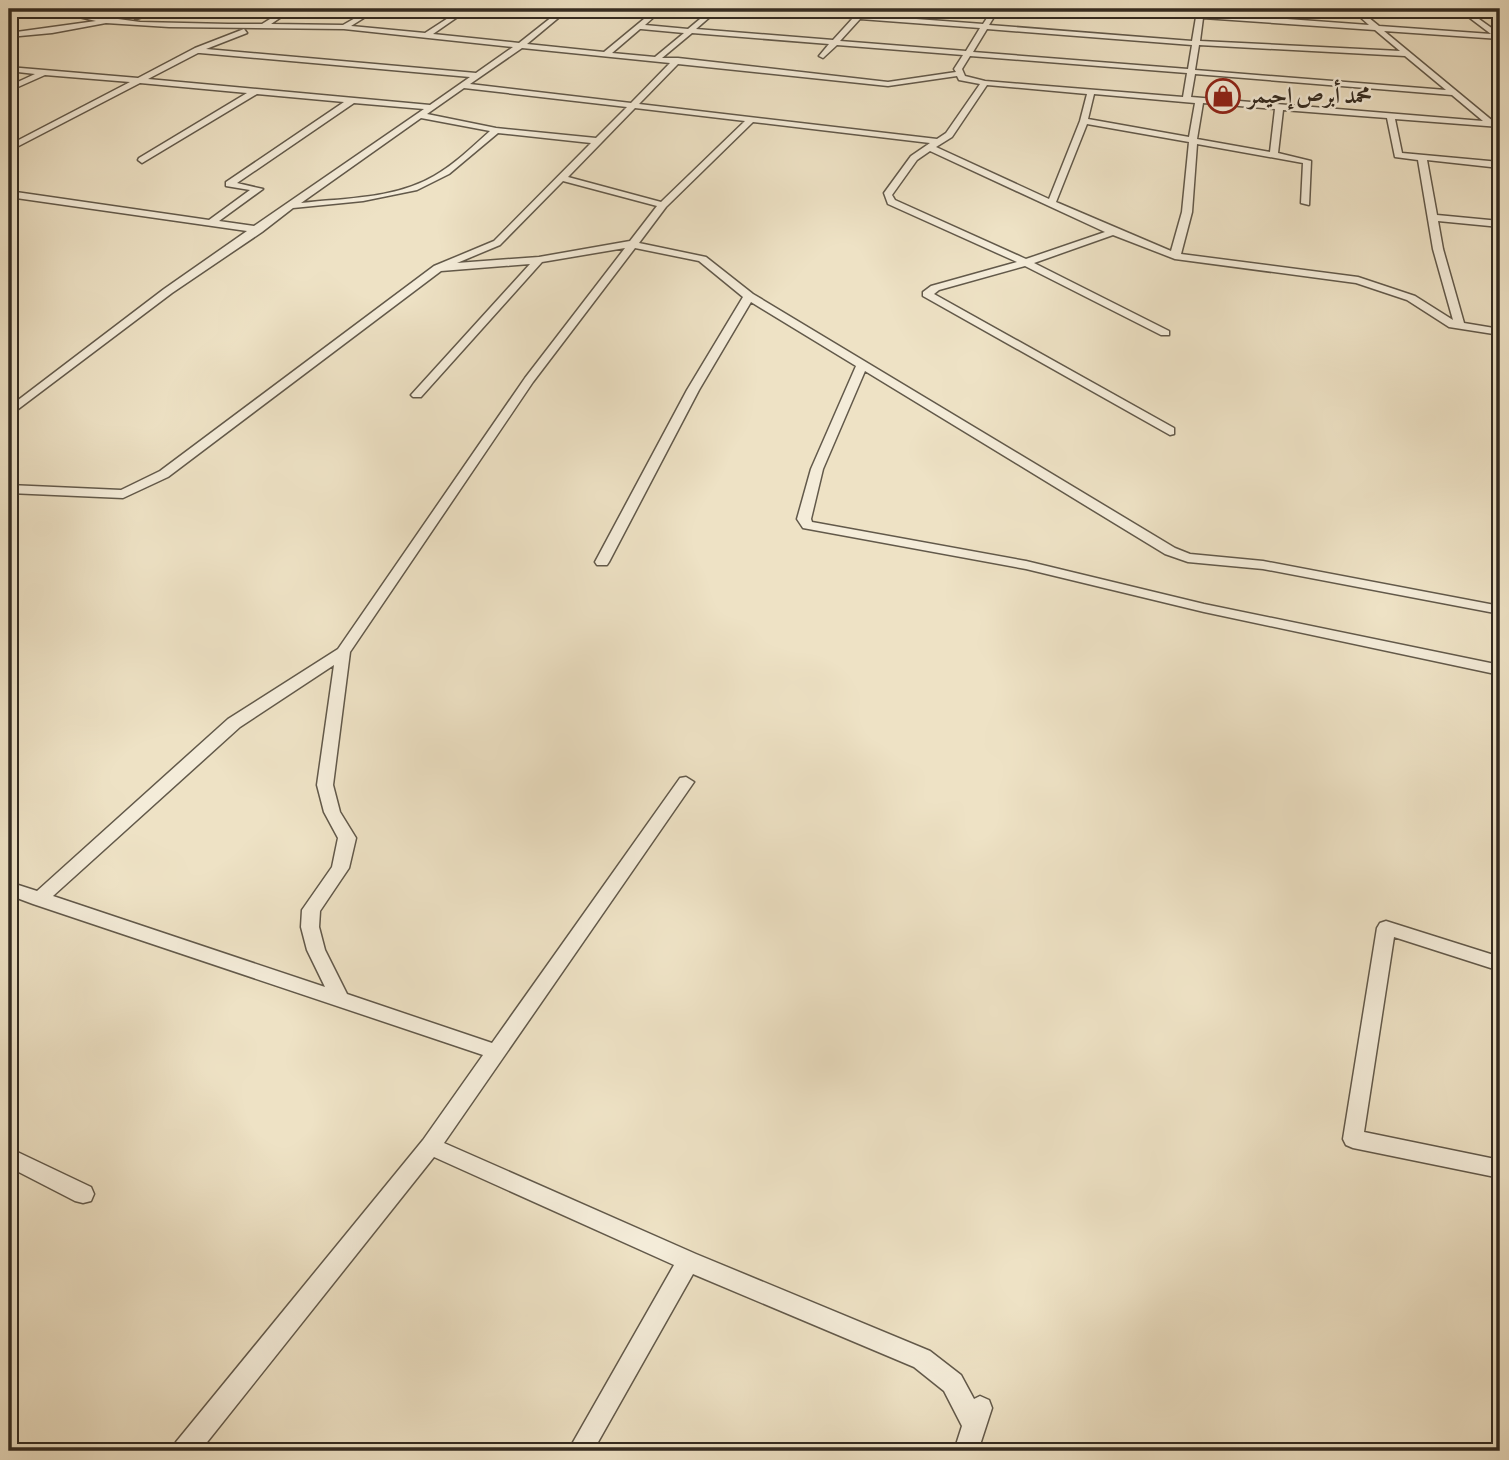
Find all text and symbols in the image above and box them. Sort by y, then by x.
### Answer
shop icon: محمد أبرص إحيمر [1204,77,1242,115]
place label: محمد أبرص إحيمر [1245,79,1372,110]

